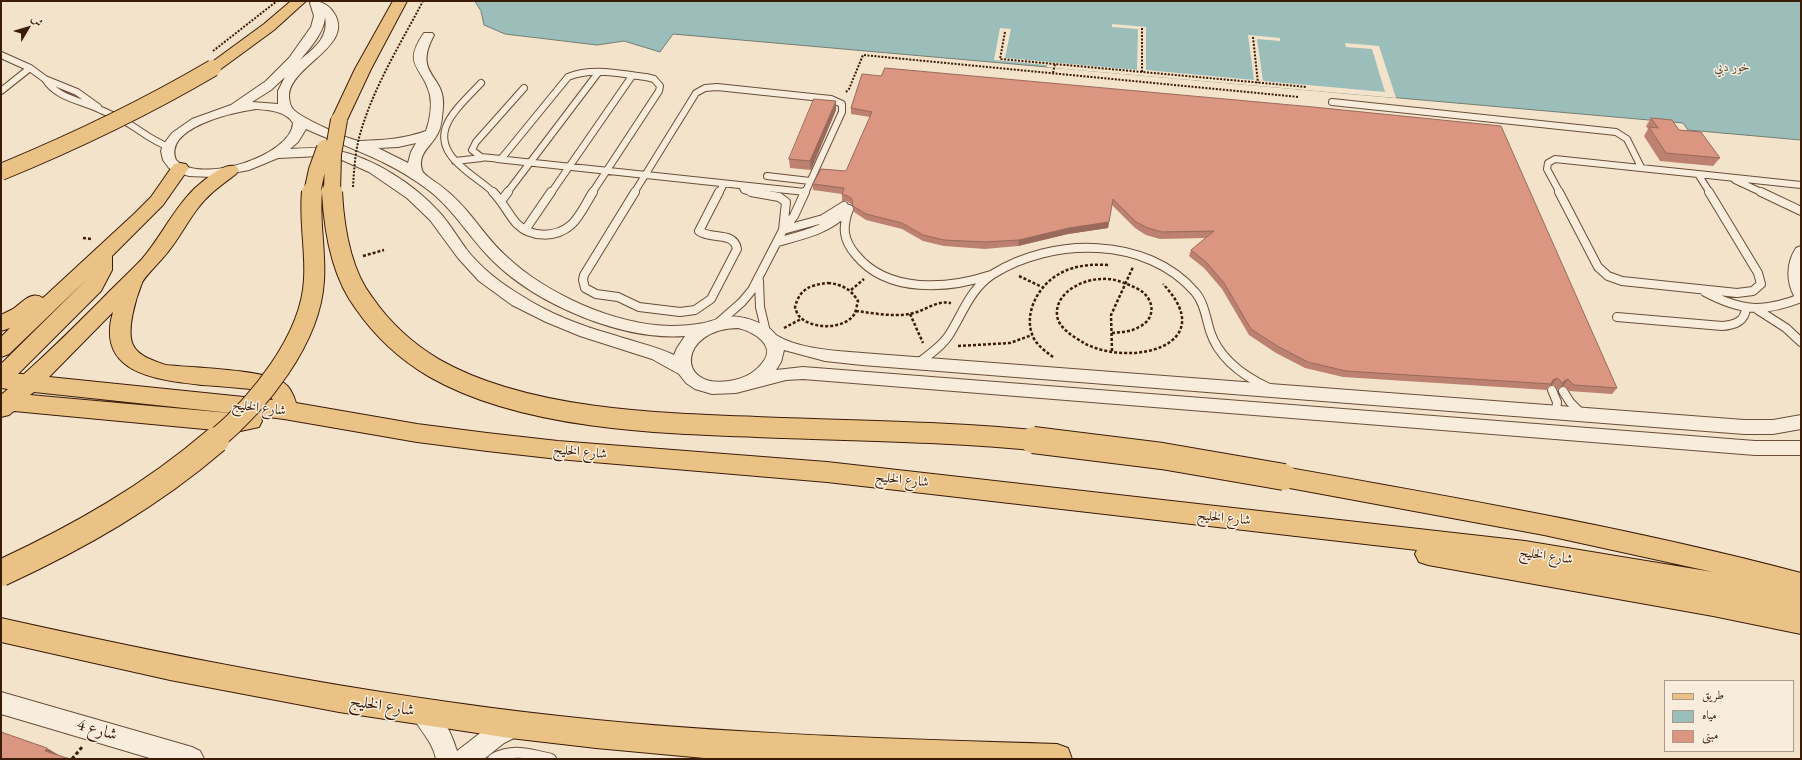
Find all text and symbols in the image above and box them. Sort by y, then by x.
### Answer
north arrow [8,8,48,48]
text: ش [29,12,46,29]
water label: خور دبي [1714,59,1750,75]
street label: شارع الخليج [231,396,287,420]
street label: شارع الخليج [552,441,608,463]
street label: شارع الخليج [874,469,930,491]
street label: شارع الخليج [1196,507,1252,529]
street label: شارع الخليج [1518,544,1574,568]
legend [1664,680,1794,752]
text: طريق [1702,687,1724,703]
street label: شارع الخليج [348,691,416,721]
text: مياه [1702,707,1717,723]
street label: شارع 4 [74,715,120,745]
text: مبنى [1702,727,1718,743]

